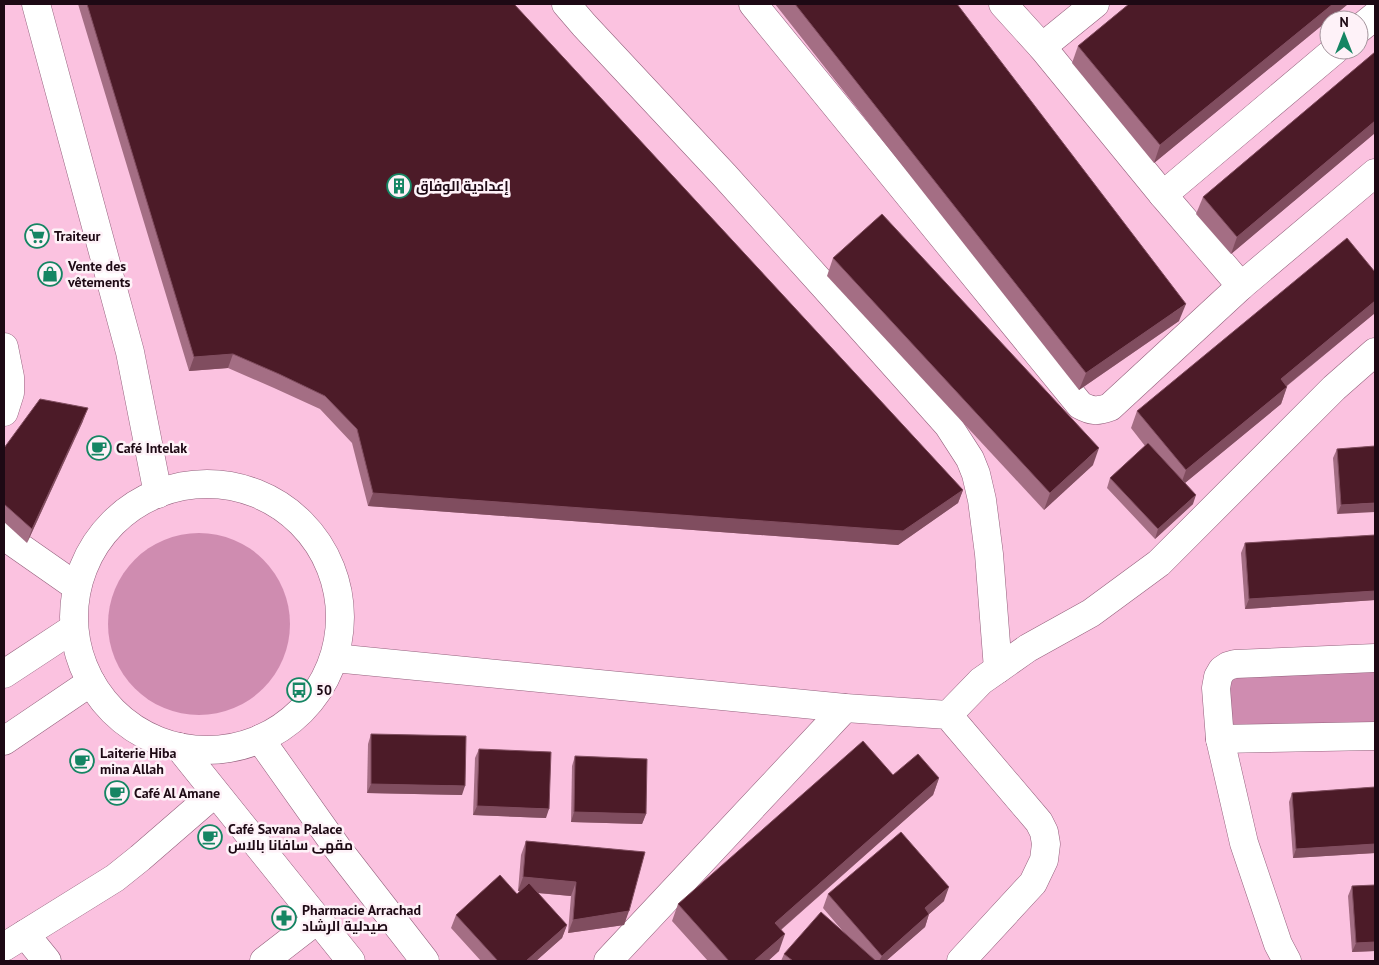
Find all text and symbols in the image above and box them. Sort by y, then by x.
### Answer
north arrow [1319,10,1369,60]
text: N [1339,13,1349,31]
building icon: إعدادية الوفاق [386,173,412,199]
place label: إعدادية الوفاق [416,177,509,196]
supermarket icon: Traiteur [24,223,50,249]
place label: Traiteur [54,227,101,245]
place label: Vente des vêtements [67,257,131,291]
shop icon: Vente des vêtements [37,261,63,287]
cafe icon: Café Intelak [86,435,112,461]
place label: Café Intelak [116,439,187,457]
bus stop icon: 50 [286,677,312,703]
place label: 50 [316,681,332,699]
place label: Laiterie Hiba mina Allah [100,744,177,778]
cafe icon: Laiterie Hiba mina Allah [69,748,95,774]
cafe icon: Café Al Amane [104,780,130,806]
place label: Café Al Amane [134,784,220,802]
place label: Café Savana Palace مقهى سافانا بالاس [228,820,353,854]
cafe icon: Café Savana Palace مقهى سافانا بالاس [197,824,223,850]
place label: Pharmacie Arrachad صيدلية الرشاد [302,901,421,935]
pharmacy icon: Pharmacie Arrachad صيدلية الرشاد [271,905,297,931]

